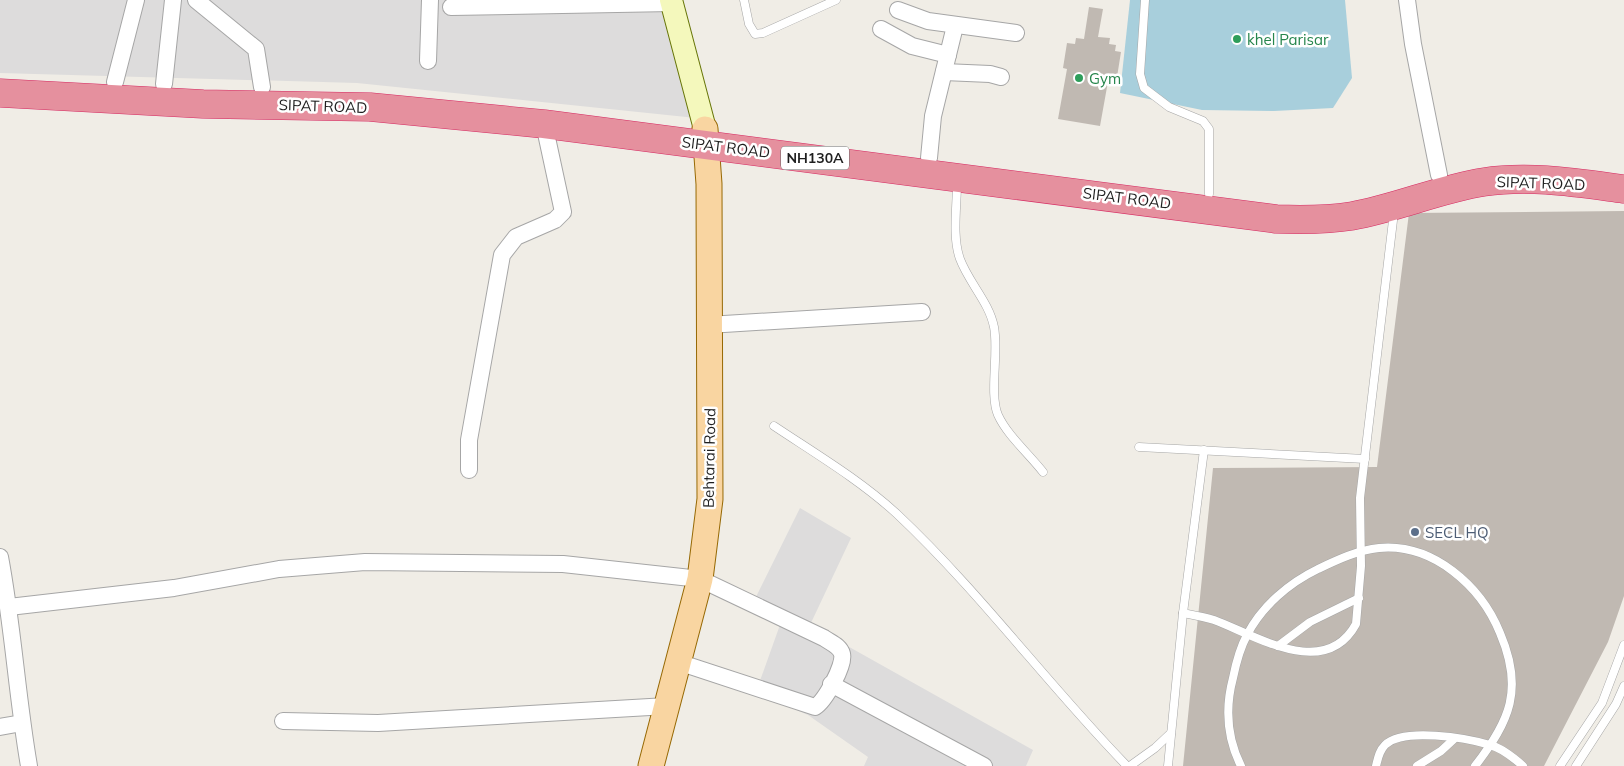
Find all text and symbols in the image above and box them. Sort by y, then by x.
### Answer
place label: khel Parisar [1247,30,1329,49]
marker: khel Parisar [1231,33,1243,45]
place label: Gym [1089,69,1121,88]
marker: Gym [1073,72,1085,84]
street label: SIPAT ROAD [278,95,368,117]
street label: SIPAT ROAD [681,132,771,162]
road number: NH130A [781,146,849,170]
street label: SIPAT ROAD [1496,172,1586,194]
street label: SIPAT ROAD [1082,183,1172,213]
street label: Behtarai Road [699,408,719,508]
place label: SECL HQ [1425,523,1489,542]
marker: SECL HQ [1409,526,1421,538]

